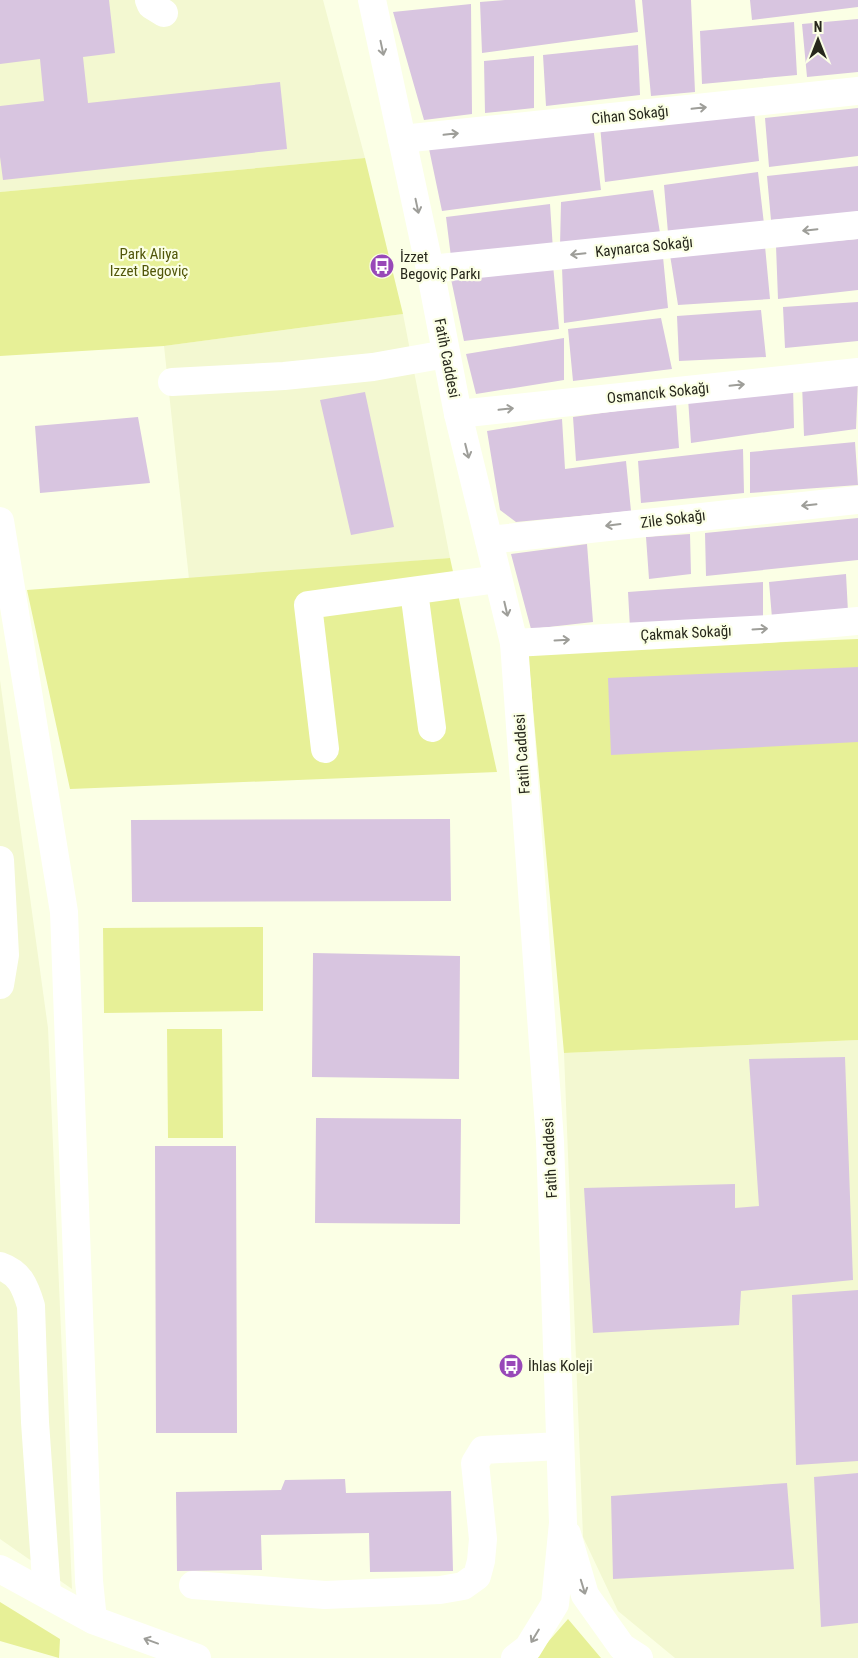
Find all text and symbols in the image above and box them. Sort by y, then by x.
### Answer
north arrow [793,15,843,65]
text: N [814,19,822,35]
one-way arrow [378,39,387,55]
street label: Cihan Sokağı [591,102,669,128]
one-way arrow [691,103,707,112]
one-way arrow [443,129,459,139]
one-way arrow [412,198,422,214]
one-way arrow [802,225,818,235]
street label: Kaynarca Sokağı [594,233,694,261]
park label: Park Aliya Izzet Begoviç [110,245,188,280]
place label: İzzet Begoviç Parkı [400,248,481,283]
one-way arrow [571,249,587,259]
bus stop icon: İzzet Begoviç Parkı [369,253,395,279]
street label: Fatih Caddesi [430,317,464,399]
street label: Osmancık Sokağı [606,379,710,407]
one-way arrow [729,380,745,390]
one-way arrow [498,404,514,414]
one-way arrow [463,443,472,459]
one-way arrow [802,500,818,510]
street label: Zile Sokağı [639,506,707,532]
one-way arrow [605,520,621,530]
one-way arrow [502,601,511,617]
street label: Çakmak Sokağı [640,622,732,644]
one-way arrow [751,625,767,634]
one-way arrow [554,636,570,645]
street label: Fatih Caddesi [510,713,534,795]
street label: Fatih Caddesi [539,1117,561,1199]
bus stop icon: İhlas Koleji [498,1353,524,1379]
place label: İhlas Koleji [528,1357,593,1375]
one-way arrow [578,1578,588,1594]
one-way arrow [530,1629,540,1643]
one-way arrow [144,1636,159,1645]

